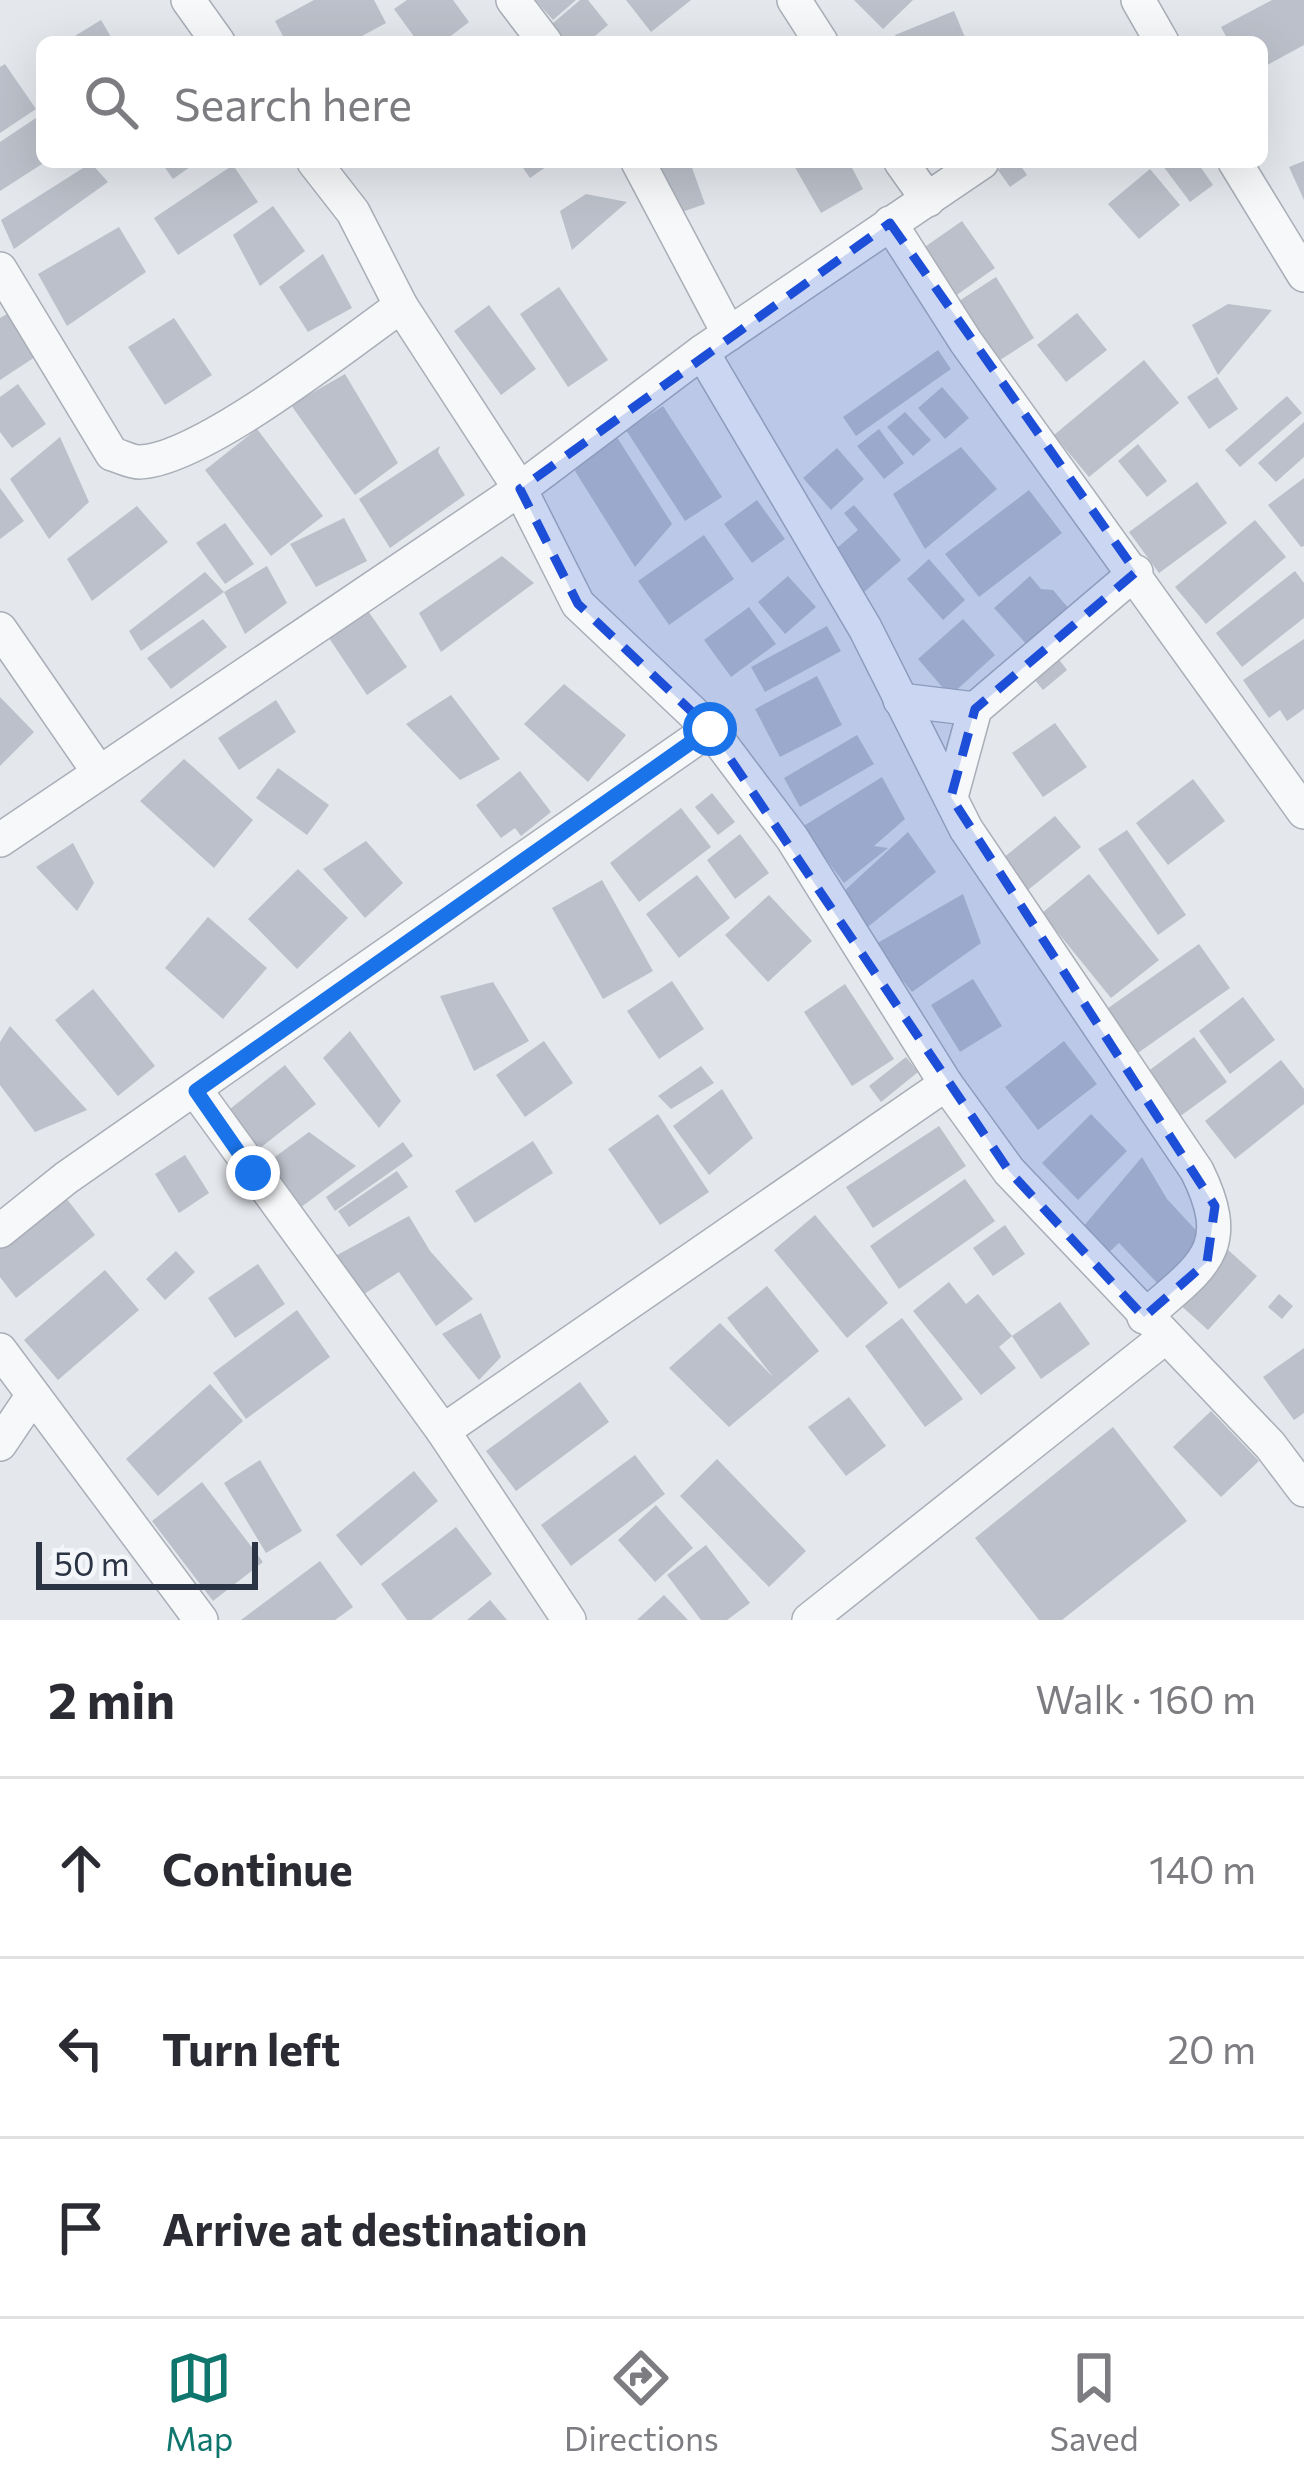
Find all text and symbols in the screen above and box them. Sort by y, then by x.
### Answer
search box [36,36,1268,168]
icon: search [78,69,144,135]
text: Search here [174,75,412,130]
route start [683,702,737,756]
route end [226,1146,280,1200]
scale bar [36,1536,258,1589]
text: 50 m [54,1542,130,1583]
text: 2 min [48,1667,175,1730]
text: Walk · 160 m [1035,1674,1256,1722]
icon: ahead [48,1835,114,1901]
text: Continue [162,1840,353,1895]
text: 140 m [1149,1844,1256,1892]
icon: left [48,2015,114,2081]
text: Turn left [162,2020,340,2075]
text: 20 m [1168,2024,1256,2072]
icon: arrive [48,2195,114,2261]
text: Arrive at destination [162,2200,588,2255]
tab: Map [165,2345,233,2458]
tab: Directions [564,2345,719,2458]
tab: Saved [1050,2345,1139,2458]

